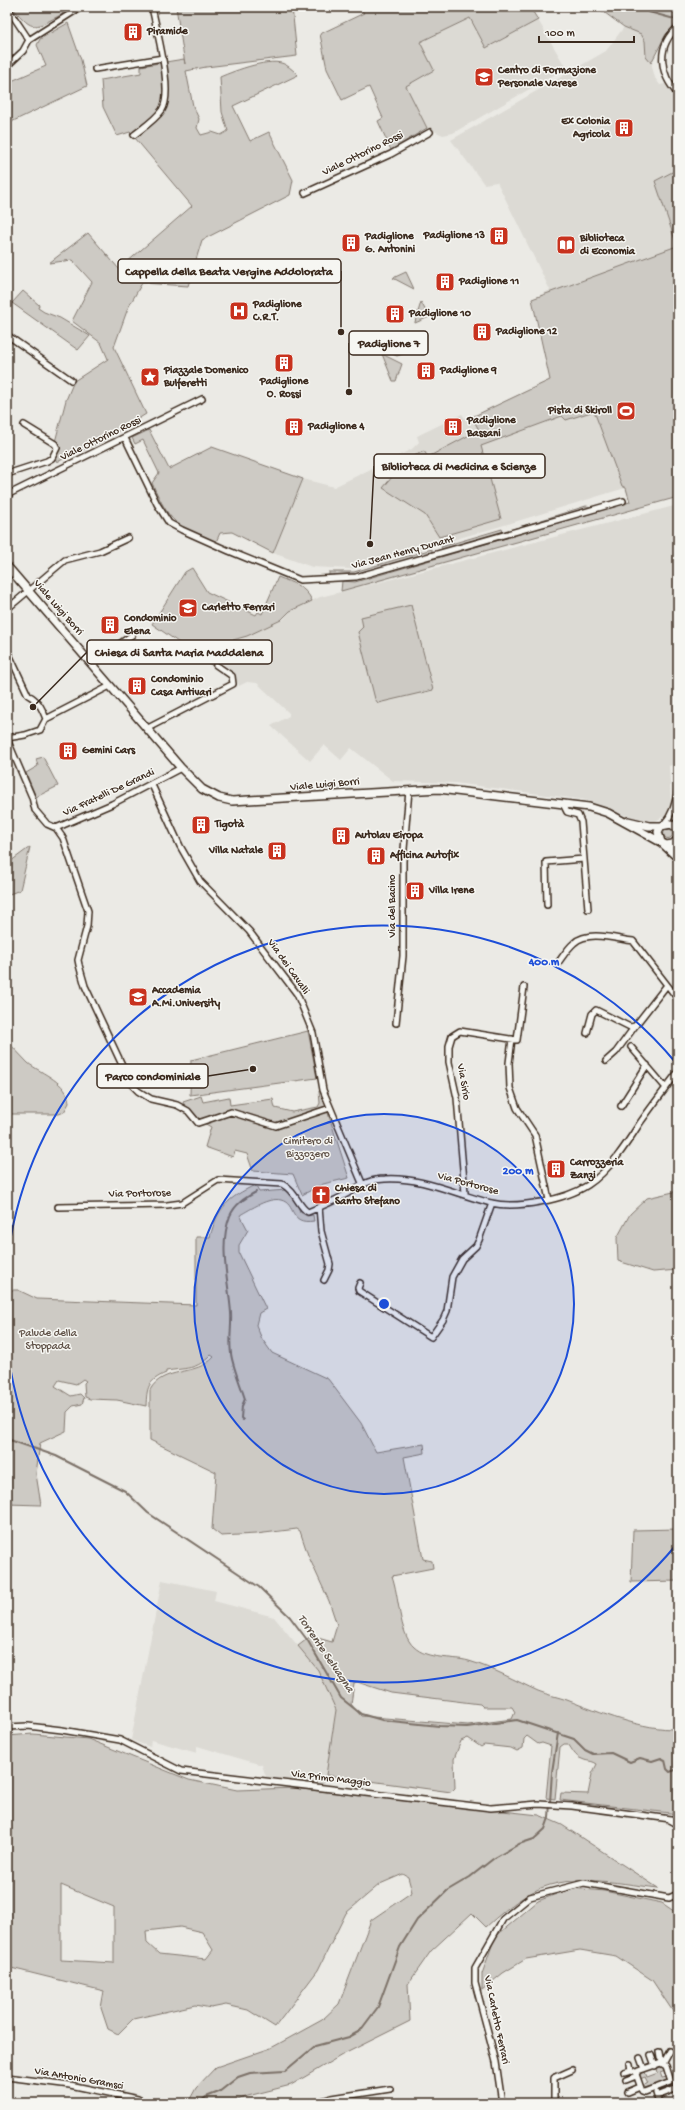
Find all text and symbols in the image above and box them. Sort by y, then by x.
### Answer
scale bar [539,18,634,44]
building icon: Piramide [122,21,144,43]
place label: Piramide [146,26,189,38]
text: 100 m [544,27,575,41]
place label: Centro di Formazione Personale Varese [497,64,597,90]
school or university icon: Centro di Formazione Personale Varese [473,66,495,88]
place label: Ex Colonia Agricola [560,116,611,142]
building icon: Ex Colonia Agricola [613,117,635,139]
street label: Viale Ottorino Rossi [320,129,405,179]
building icon: Padiglione 13 [488,225,510,247]
place label: Padiglione 13 [423,230,485,243]
place label: Padiglione G. Antonini [364,231,416,256]
building icon: Padiglione G. Antonini [340,232,362,254]
place label: Biblioteca di Economia [579,232,636,258]
library icon: Biblioteca di Economia [555,234,577,256]
callout: Cappella della Beata Vergine Addolorata [118,259,341,283]
text: Cappella della Beata Vergine Addolorata [124,266,334,280]
building icon: Padiglione 11 [434,271,456,293]
place label: Padiglione 11 [458,276,519,289]
place label: Padiglione C.R.T. [252,299,303,324]
hospital icon: Padiglione C.R.T. [228,300,250,322]
building icon: Padiglione 10 [384,303,406,325]
place label: Padiglione 10 [408,308,472,321]
building icon: Padiglione 12 [471,321,493,343]
place label: Padiglione 12 [495,326,558,339]
callout: Padiglione 7 [349,331,428,355]
text: Padiglione 7 [357,338,421,352]
building icon: Padiglione O. Rossi [273,352,295,374]
building icon: Padiglione 9 [415,360,437,382]
place label: Piazzale Domenico Bulferetti [163,365,249,390]
place label: Padiglione 9 [439,365,497,378]
place icon: Piazzale Domenico Bulferetti [139,366,161,388]
place label: Padiglione O. Rossi [259,376,310,401]
sports icon: Pista di Skiroll [615,400,637,422]
place label: Pista di Skiroll [547,404,613,417]
street label: Viale Ottorino Rossi [58,414,143,464]
place label: Padiglione Bassani [466,415,517,440]
building icon: Padiglione 4 [283,416,305,438]
building icon: Padiglione Bassani [442,416,464,438]
place label: Padiglione 4 [307,421,365,434]
callout: Biblioteca di Medicina e Scienze [374,454,545,478]
text: Biblioteca di Medicina e Scienze [381,461,537,475]
street label: Via Jean Henry Dunant [350,533,457,573]
street label: Viale Luigi Borri [30,577,85,638]
school or university icon: Carletto Ferrari [177,597,199,619]
place label: Carletto Ferrari [201,601,275,614]
place label: Condominio Elena [123,613,177,638]
building icon: Condominio Elena [99,614,121,636]
callout: Chiesa di Santa Maria Maddalena [87,640,272,664]
text: Chiesa di Santa Maria Maddalena [94,647,265,661]
place label: Condominio Casa Antivari [150,674,212,699]
building icon: Condominio Casa Antivari [126,675,148,697]
building icon: Gemini Cars [57,740,79,762]
place label: Gemini Cars [82,745,136,757]
street label: Via Fratelli De Grandi [61,767,157,820]
street label: Viale Luigi Borri [289,776,360,794]
building icon: Tigotà [190,814,212,836]
place label: Tigotà [214,818,245,832]
building icon: Autolav Eiropa [330,825,352,847]
place label: Autolav Eiropa [354,829,424,842]
building icon: Villa Natale [266,840,288,862]
place label: Villa Natale [208,844,264,857]
building icon: Afficina Autofix [365,845,387,867]
place label: Afficina Autofix [389,849,459,862]
street label: Via del Bacino [387,874,399,939]
building icon: Villa Irene [404,880,426,902]
place label: Villa Irene [428,885,475,897]
street label: Via dei Cavalli [264,936,311,997]
text: 400 m [528,956,560,970]
place label: Accademia A.Mi.University [151,985,221,1010]
school or university icon: Accademia A.Mi.University [127,986,149,1008]
street label: Via Sirio [454,1062,472,1101]
callout: Parco condominiale [97,1064,208,1088]
text: Parco condominiale [105,1071,201,1085]
park label: Cimitero di Bizzozero [283,1136,333,1161]
place label: Carrozzeria Zanzi [569,1157,624,1182]
building icon: Carrozzeria Zanzi [545,1158,567,1180]
text: 200 m [503,1165,534,1179]
street label: Via Portorose [435,1170,500,1198]
place label: Chiesa di Santo Stefano [334,1183,400,1208]
church icon: Chiesa di Santo Stefano [310,1184,332,1206]
street label: Via Portorose [108,1187,172,1201]
centre of rings [377,1297,391,1311]
park label: Palude della Stoppada [18,1328,78,1353]
water label: Torrente Selvagna [294,1612,357,1697]
street label: Via Primo Maggio [290,1768,372,1790]
street label: Via Carletto Ferrari [481,1974,511,2065]
street label: Via Antonio Gramsci [33,2065,124,2093]

